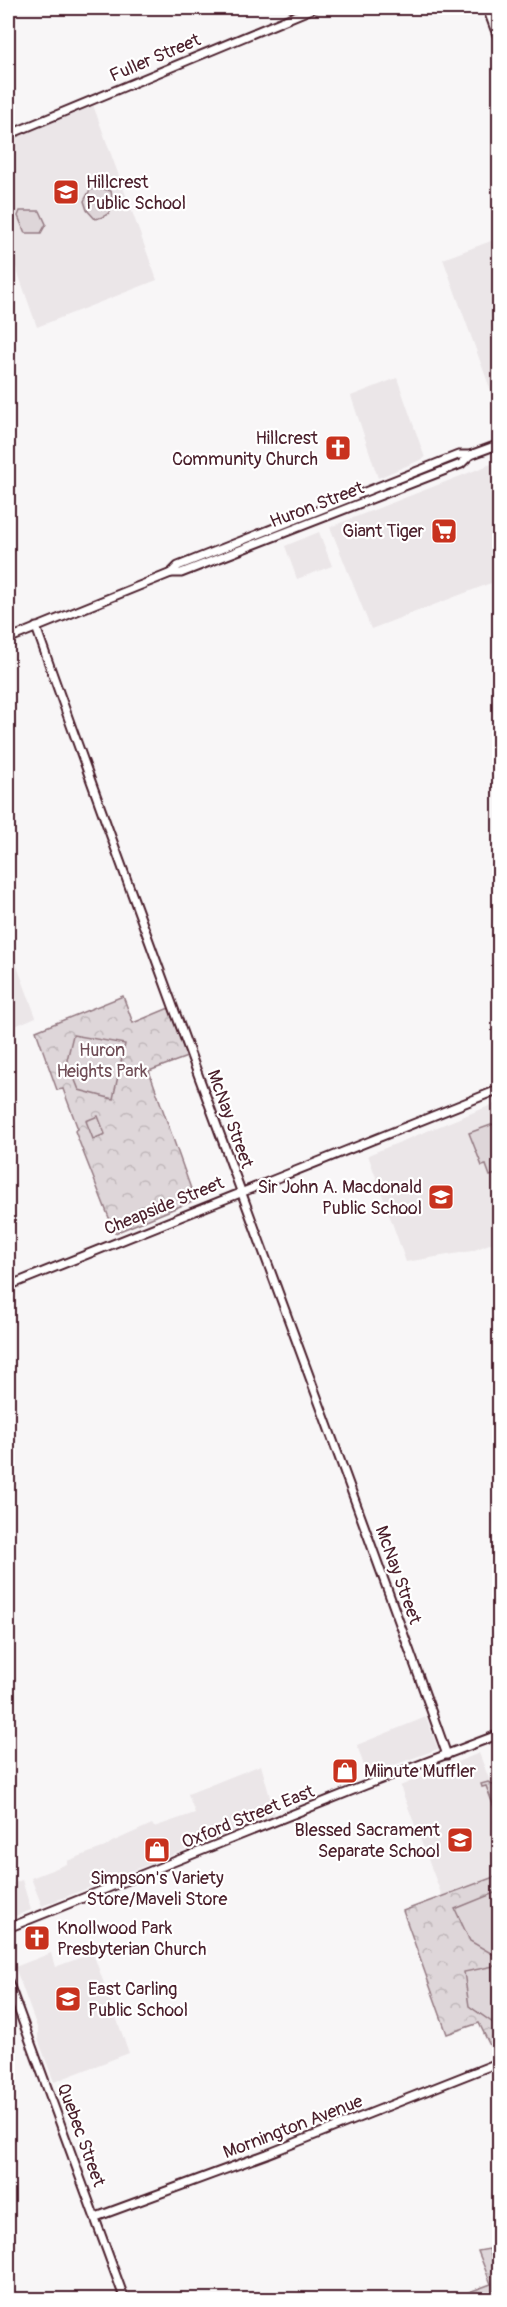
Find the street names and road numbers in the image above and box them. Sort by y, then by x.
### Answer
street label: Fuller Street [106,28,205,87]
street label: Huron Street [267,476,368,533]
street label: McNay Street [202,1067,259,1172]
street label: Cheapside Street [101,1171,228,1240]
street label: McNay Street [370,1523,427,1628]
street label: Oxford Street East [178,1780,318,1854]
street label: Quebec Street [52,2080,111,2191]
street label: Mornington Avenue [220,2090,366,2164]

